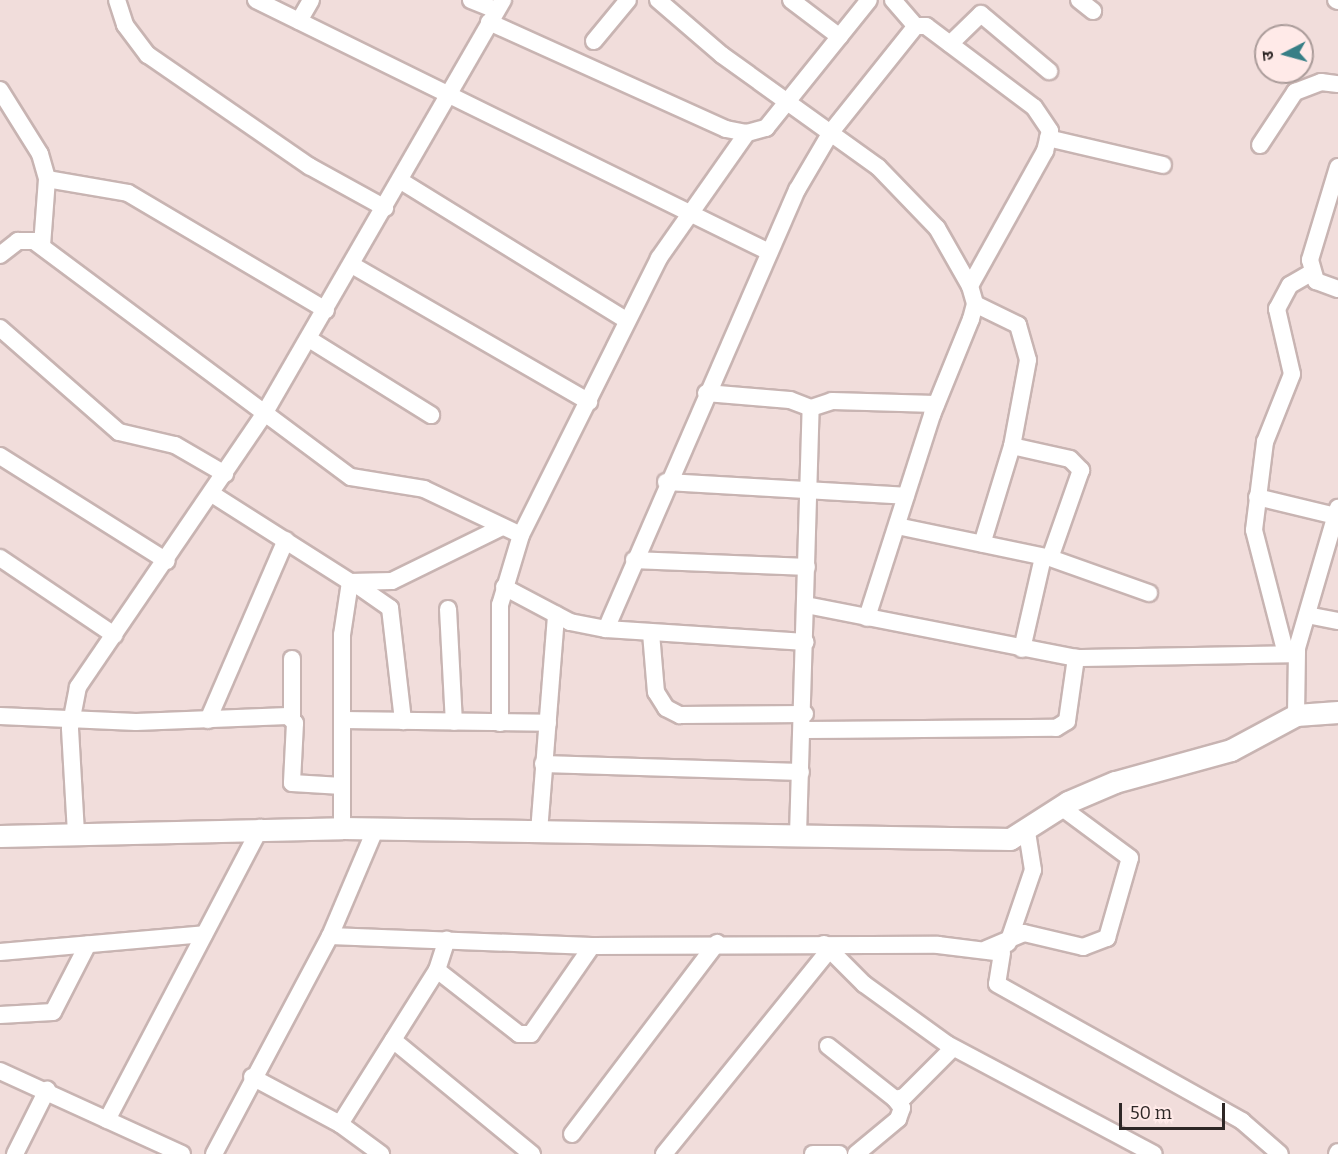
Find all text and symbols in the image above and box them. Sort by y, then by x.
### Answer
north arrow [1254,24,1314,84]
text: उ [1258,50,1278,61]
scale bar [1122,1091,1228,1129]
text: 50 m [1130,1102,1172,1124]

